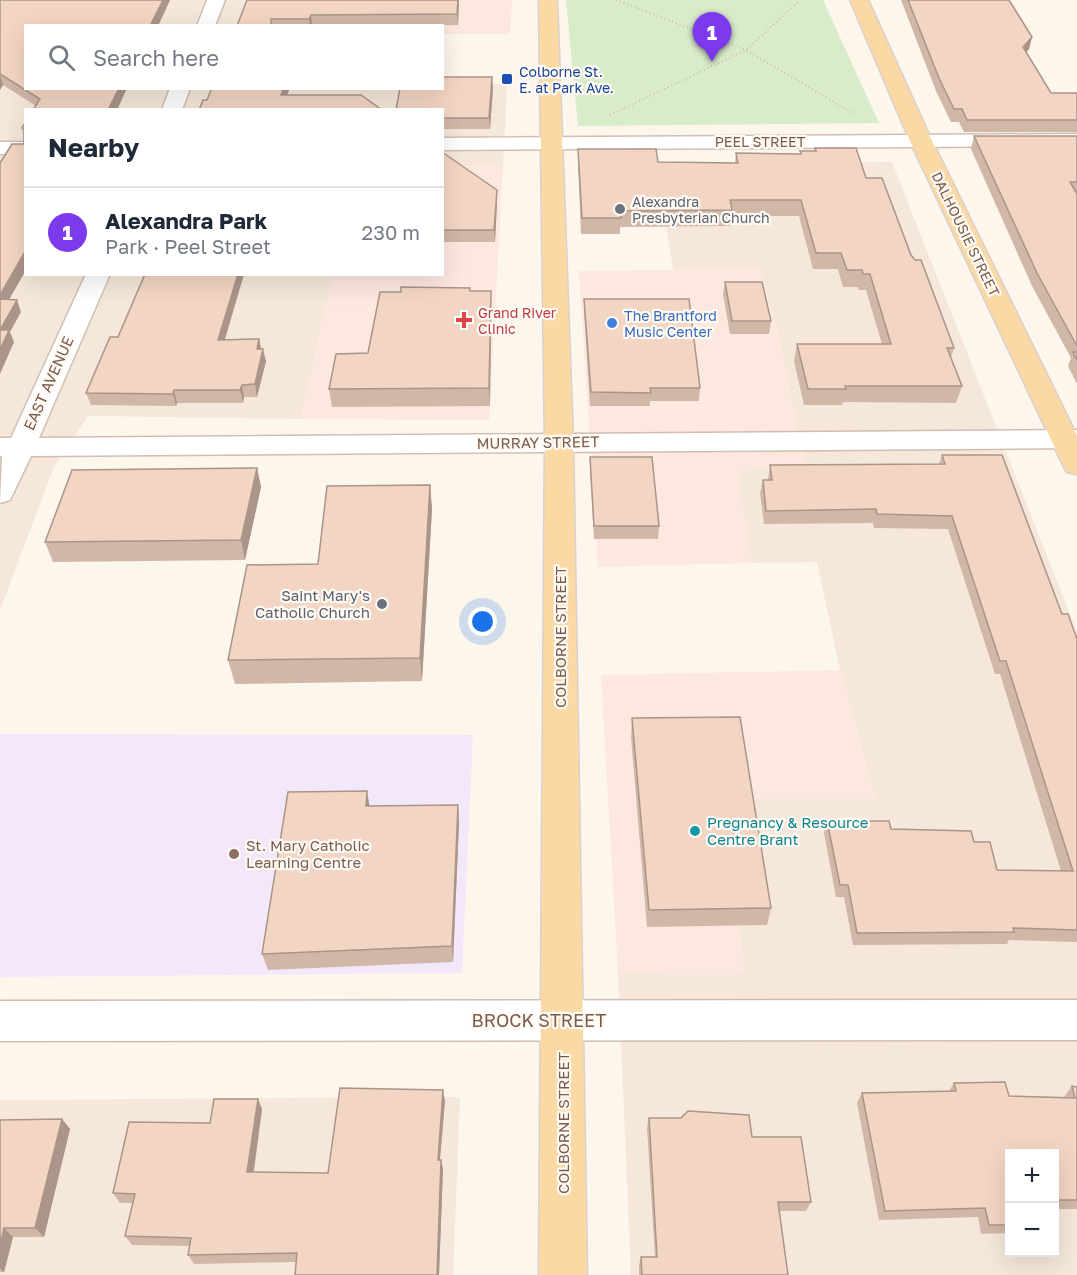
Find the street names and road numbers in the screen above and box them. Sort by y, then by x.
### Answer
street label: PEEL STREET [715,133,806,150]
street label: DALHOUSIE STREET [928,169,1004,299]
street label: EAST AVENUE [19,333,77,433]
street label: MURRAY STREET [476,432,600,452]
street label: COLBORNE STREET [551,566,569,708]
street label: BROCK STREET [472,1009,606,1031]
street label: COLBORNE STREET [554,1052,572,1194]

